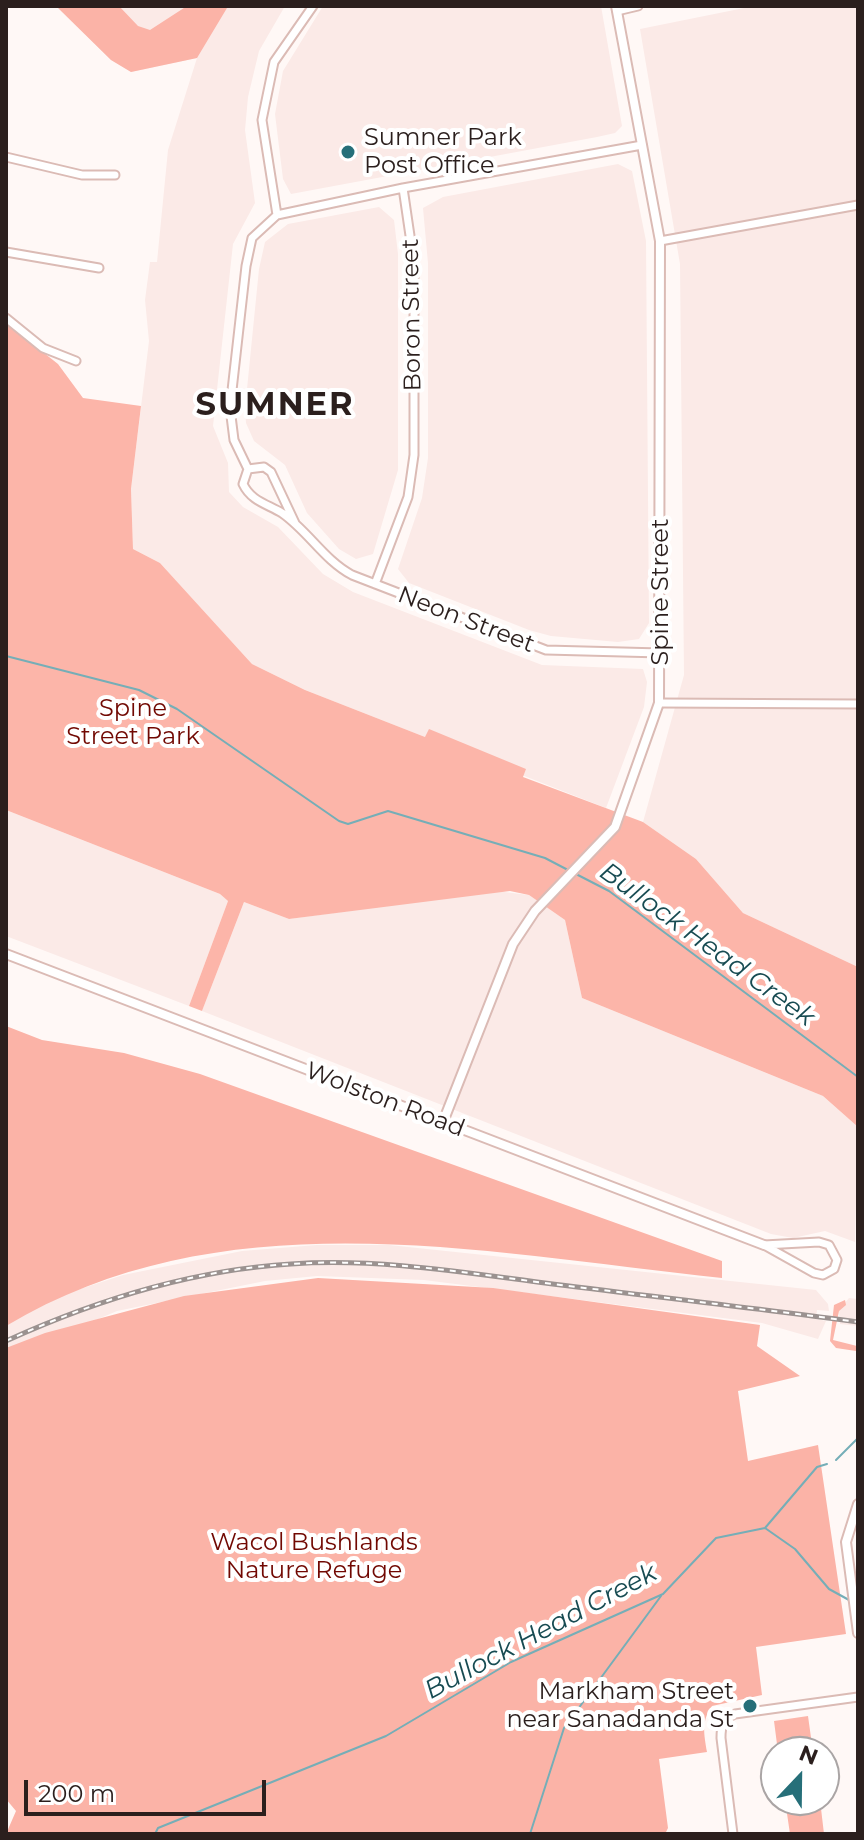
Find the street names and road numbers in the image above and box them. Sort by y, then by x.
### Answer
street label: Boron Street [396,238,428,392]
street label: Spine Street [647,518,675,666]
street label: Neon Street [394,581,538,659]
street label: Wolston Road [301,1056,469,1144]

